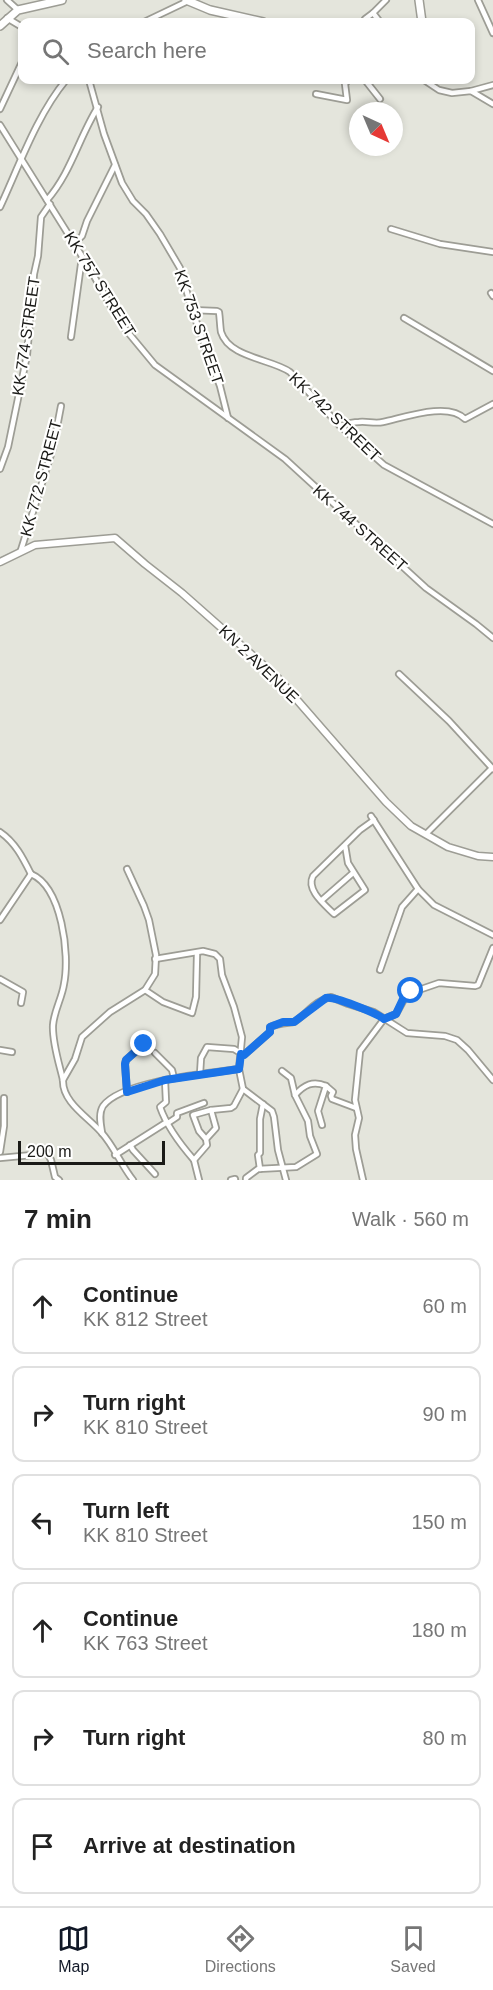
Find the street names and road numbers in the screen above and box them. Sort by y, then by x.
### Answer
street label: KK 757 STREET [61,229,139,340]
street label: KK 753 STREET [171,267,227,387]
street label: KK 774 STREET [9,275,43,397]
street label: KK 742 STREET [286,369,384,465]
street label: KK 772 STREET [17,418,65,538]
street label: KK 744 STREET [310,482,410,575]
street label: KN 2 AVENUE [216,622,302,706]

